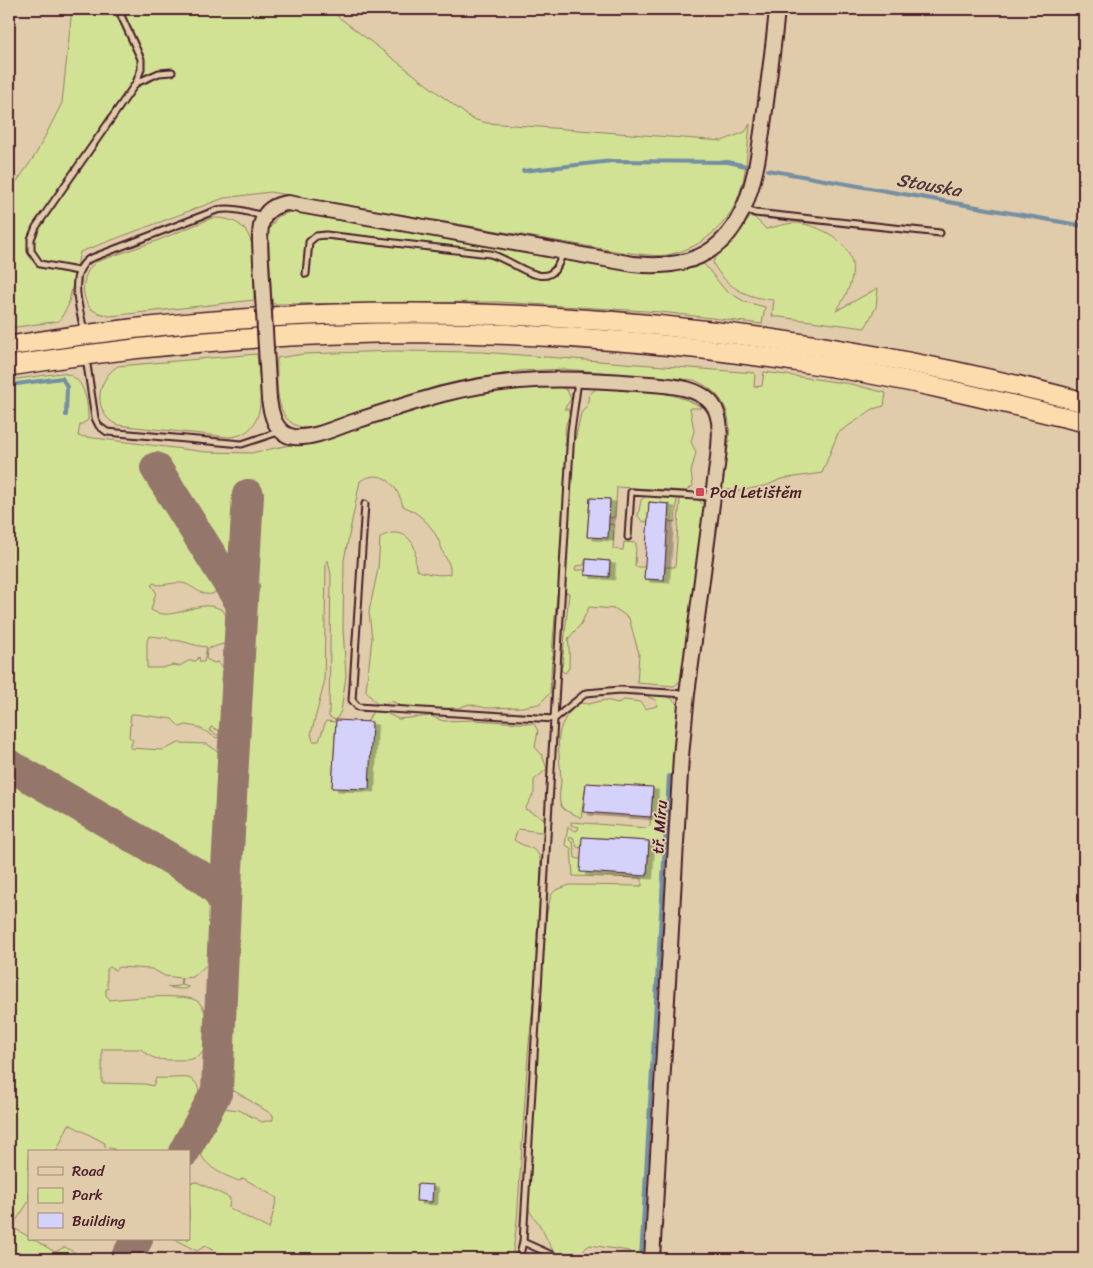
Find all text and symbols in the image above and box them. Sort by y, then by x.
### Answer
water label: Stouska [894,164,966,207]
place label: Pod Letištěm [710,478,802,507]
marker: Pod Letištěm [694,486,706,498]
street label: tř. Míru [643,799,676,855]
legend [28,1150,190,1240]
text: Road [72,1158,105,1184]
text: Park [72,1182,103,1208]
text: Building [72,1208,126,1234]

